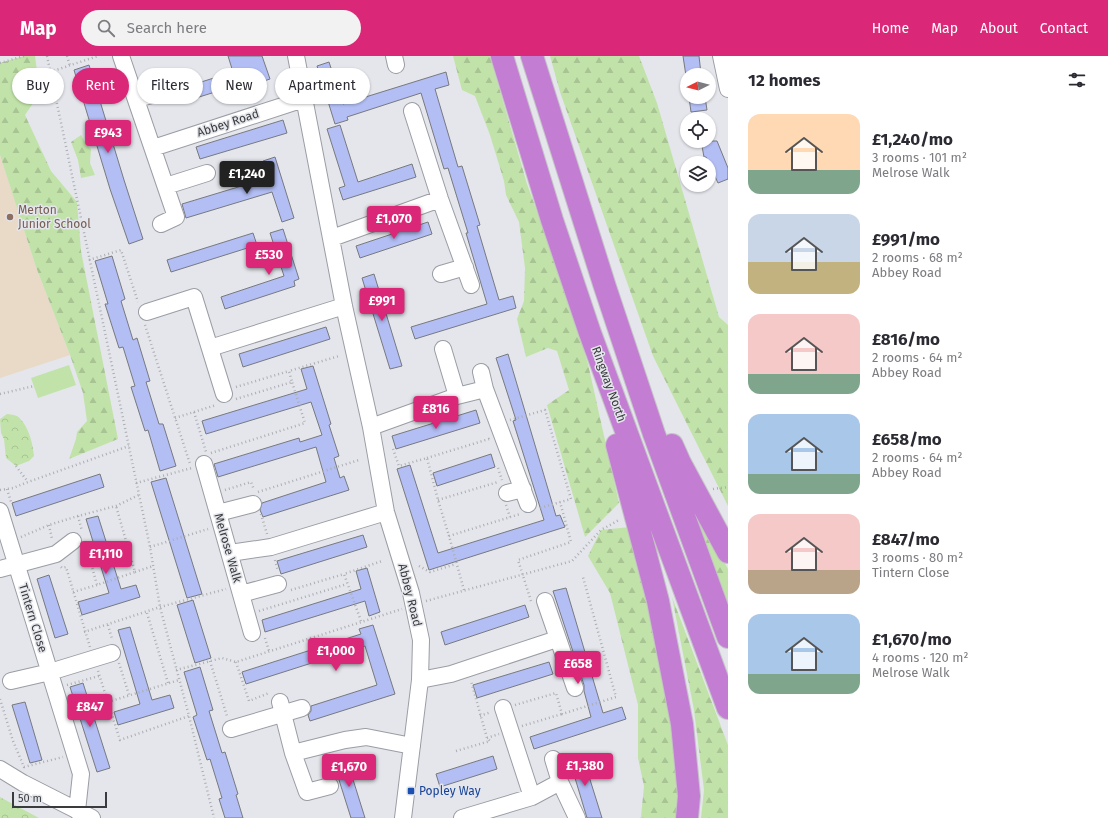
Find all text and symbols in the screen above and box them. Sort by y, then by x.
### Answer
search box [81,10,361,46]
text: Map [20,17,57,40]
icon: search [95,17,117,39]
text: Search here [127,19,207,37]
text: Home [872,20,909,37]
text: Map [931,20,958,37]
text: About [980,20,1018,37]
text: Contact [1040,20,1088,37]
chip: Buy [12,68,64,104]
chip: Rent [72,68,129,104]
chip: Filters [137,68,203,104]
chip: New [211,68,267,104]
chip: Apartment [275,68,370,104]
north arrow [680,68,716,104]
map controls [680,68,716,192]
icon: filters [1066,69,1088,91]
text: 12 homes [748,70,820,91]
street label: Abbey Road [195,106,261,140]
button: locate [680,112,716,148]
pin: £943 [84,120,132,154]
text: £943 [94,125,122,140]
text: £1,240/mo [872,129,953,150]
icon: home [780,130,828,178]
text: 3 rooms · 101 m² [872,150,967,165]
button: layers [680,156,716,192]
pin: £1,240 [214,161,280,195]
text: Melrose Walk [872,165,950,180]
text: £1,240 [229,166,265,181]
place label: Merton Junior School [18,203,91,231]
pin: £1,070 [361,206,427,240]
text: £1,070 [376,211,412,226]
marker: Merton Junior School [5,212,15,222]
text: £991/mo [872,229,940,250]
icon: home [780,230,828,278]
pin: £530 [245,242,293,276]
text: £530 [255,247,283,262]
text: 2 rooms · 68 m² [872,250,963,265]
text: Abbey Road [872,265,942,280]
pin: £991 [358,288,406,322]
text: £991 [368,293,396,308]
text: £816/mo [872,329,940,350]
icon: home [780,330,828,378]
street label: Ringway North [589,344,629,424]
text: 2 rooms · 64 m² [872,350,962,365]
text: Abbey Road [872,365,942,380]
pin: £816 [412,396,460,430]
text: £816 [422,401,450,416]
text: £658/mo [872,429,942,450]
icon: home [780,430,828,478]
text: 2 rooms · 64 m² [872,450,962,465]
text: Abbey Road [872,465,942,480]
street label: Melrose Walk [211,512,245,585]
text: £847/mo [872,529,940,550]
icon: home [780,530,828,578]
pin: £1,110 [73,541,139,575]
text: £1,110 [89,546,123,561]
text: 3 rooms · 80 m² [872,550,963,565]
street label: Abbey Road [395,562,425,628]
text: Tintern Close [872,565,949,580]
street label: Tintern Close [16,582,50,654]
text: £1,670/mo [872,629,952,650]
icon: home [780,630,828,678]
pin: £1,000 [303,638,369,672]
text: £1,000 [317,643,355,658]
text: 4 rooms · 120 m² [872,650,968,665]
pin: £658 [554,651,602,685]
text: £658 [564,656,592,671]
text: Melrose Walk [872,665,950,680]
pin: £847 [66,694,114,728]
text: £847 [76,699,104,714]
pin: £1,380 [552,753,618,787]
pin: £1,670 [316,754,382,788]
text: £1,380 [566,758,604,773]
text: £1,670 [331,759,367,774]
place label: Popley Way [419,784,481,798]
marker: Popley Way [406,786,416,796]
scale bar [12,790,107,809]
text: 50 m [18,792,42,805]

